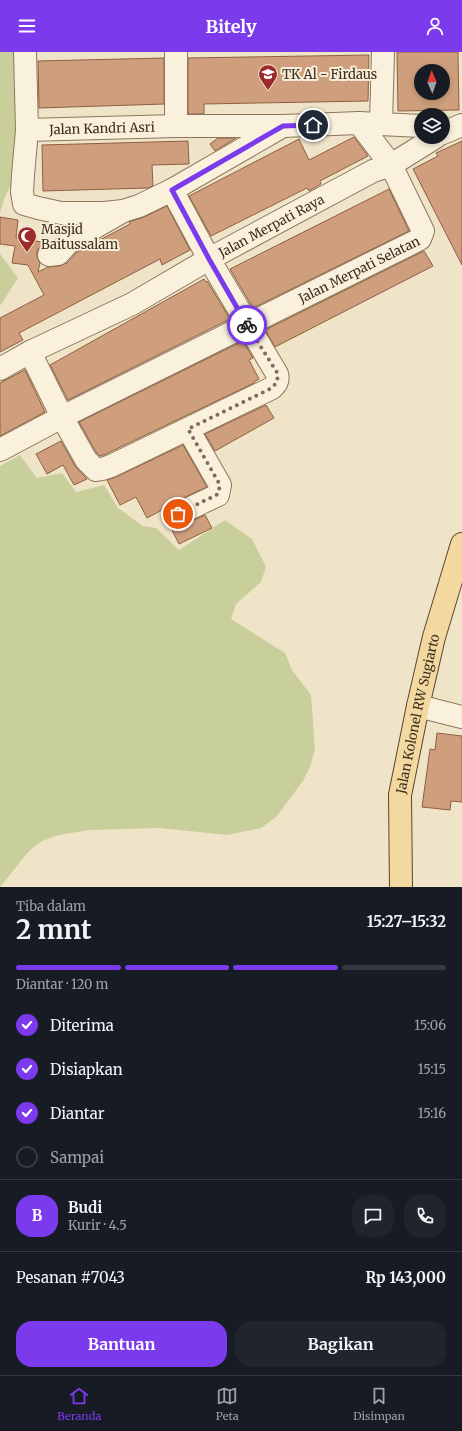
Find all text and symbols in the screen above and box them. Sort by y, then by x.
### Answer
icon: menu [16,15,38,37]
text: Bitely [205,15,257,38]
icon: person [424,15,446,37]
school or university icon: TK Al - Firdaus [257,63,279,91]
north arrow [414,64,450,100]
map controls [414,64,450,144]
place label: TK Al - Firdaus [282,66,377,83]
pin [296,108,330,142]
button: layers [414,108,450,144]
icon: home [302,114,324,136]
street label: Jalan Kandri Asri [48,118,155,138]
street label: Jalan Merpati Raya [215,190,327,261]
place label: Masjid Baitussalam [41,221,118,253]
mosque icon: Masjid Baitussalam [16,225,38,253]
street label: Jalan Merpati Selatan [295,232,423,307]
courier [227,305,267,345]
icon: bike [236,314,258,336]
pin [161,497,195,531]
icon: bag [167,503,189,525]
street label: Jalan Kolonel RW Sugiarto [392,632,443,796]
text: Tiba dalam [16,898,86,915]
text: 15:27–15:32 [367,912,446,931]
text: 2 mnt [16,913,91,946]
text: Diantar · 120 m [16,976,109,993]
icon: check [16,1014,38,1036]
text: Diterima [50,1016,114,1035]
text: 15:06 [414,1017,446,1034]
icon: check [16,1058,38,1080]
text: Disiapkan [50,1060,123,1079]
text: 15:15 [418,1061,446,1078]
icon: check [16,1102,38,1124]
text: Diantar [50,1104,105,1123]
text: 15:16 [418,1105,446,1122]
text: Sampai [50,1148,104,1167]
button: chat [352,1195,394,1237]
button: phone [404,1195,446,1237]
text: Budi [68,1198,102,1217]
text: B [32,1206,42,1225]
text: Kurir · 4.5 [68,1217,127,1234]
text: Pesanan #7043 [16,1268,125,1287]
text: Rp 143,000 [365,1268,446,1287]
button: Bantuan [16,1321,227,1367]
button: Bagikan [235,1321,446,1367]
tab: Beranda [57,1385,101,1423]
tab: Peta [216,1385,239,1423]
tab: Disimpan [353,1385,405,1423]

